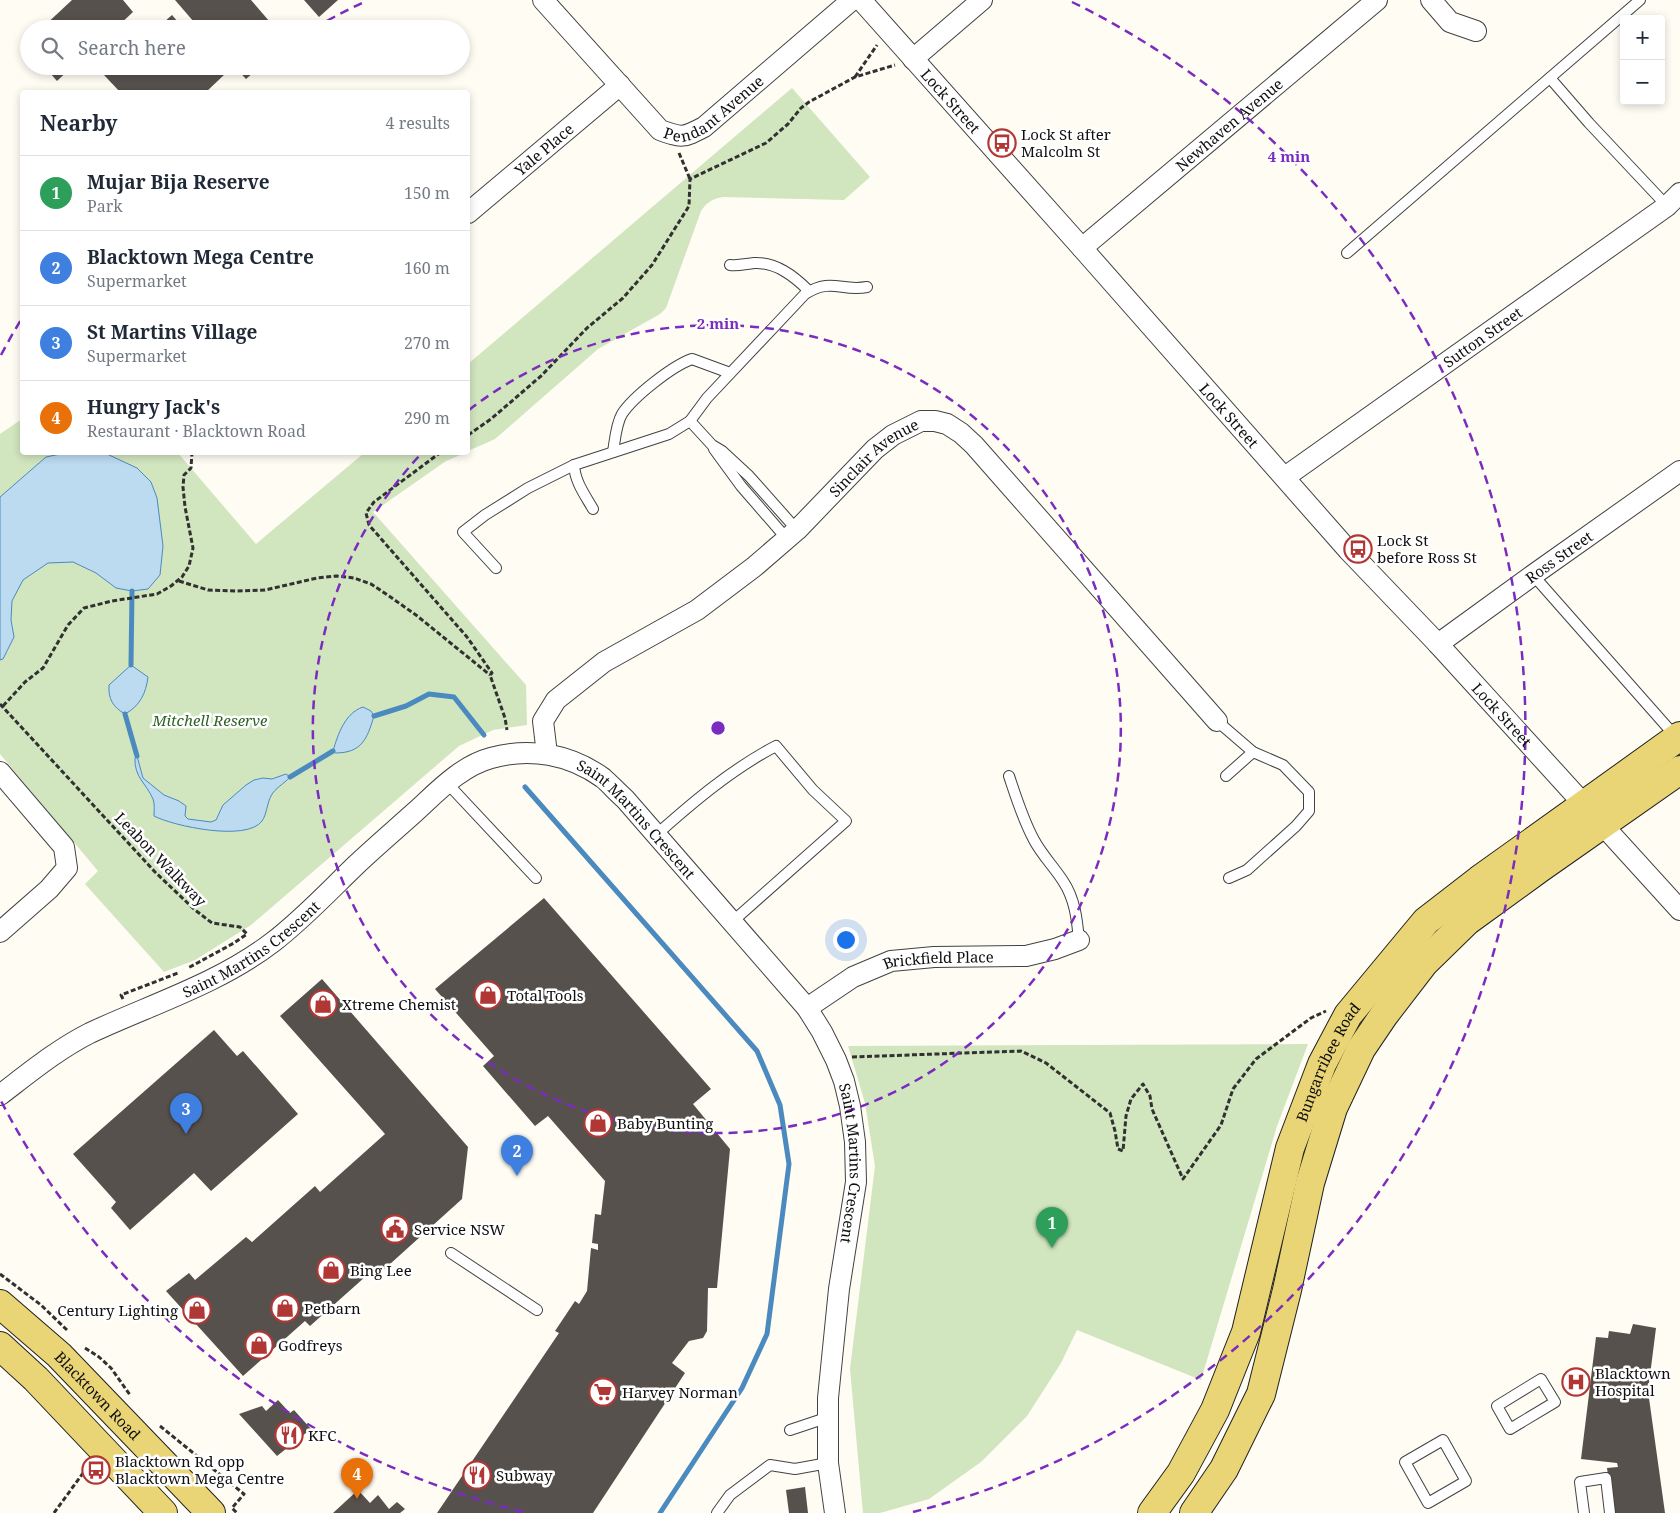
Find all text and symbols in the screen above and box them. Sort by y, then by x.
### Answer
map controls [1620,15,1665,105]
button: + [1620,15,1665,60]
search box [20,20,470,75]
icon: search [38,34,66,62]
text: Search here [78,35,186,61]
button: − [1620,60,1665,105]
street label: Lock Street [917,64,985,137]
street label: Pendant Avenue [661,71,767,146]
street label: Newhaven Avenue [1171,74,1287,175]
text: Nearby [40,109,118,137]
text: 4 results [386,112,450,134]
street label: Yale Place [509,119,577,180]
place label: Lock St after Malcolm St [1021,124,1111,161]
bus stop icon: Lock St after Malcolm St [987,128,1017,158]
text: 4 min [1268,146,1310,166]
text: Mujar Bija Reserve [87,169,270,195]
text: 1 [51,182,61,204]
text: 150 m [404,182,450,204]
text: Park [87,195,123,217]
text: Blacktown Mega Centre [87,244,314,270]
text: 2 [51,257,61,279]
text: 160 m [404,257,450,279]
text: Supermarket [87,270,187,292]
street label: Sutton Street [1439,302,1526,372]
text: 2 min [697,313,739,333]
text: St Martins Village [87,319,257,345]
text: 3 [51,332,61,354]
text: 270 m [404,332,450,354]
text: Supermarket [87,345,187,367]
street label: Lock Street [1195,379,1263,452]
text: Hungry Jack's [87,394,220,420]
text: 4 [51,407,61,429]
text: 290 m [404,407,450,429]
street label: Sinclair Avenue [824,414,922,501]
text: Restaurant · Blacktown Road [87,420,306,442]
street label: Ross Street [1521,526,1596,587]
place label: Lock St before Ross St [1377,530,1477,567]
bus stop icon: Lock St before Ross St [1343,534,1373,564]
street label: Lock Street [1468,678,1536,751]
park label: Mitchell Reserve [151,710,268,730]
centre of rings [709,719,727,737]
street label: Saint Martins Crescent [574,755,700,883]
street label: Leabon Walkway [111,808,211,911]
street label: Saint Martins Crescent [179,896,324,1002]
your location [833,927,859,953]
street label: Brickfield Place [879,946,994,973]
shop icon: Total Tools [473,980,503,1010]
place label: Total Tools [507,985,584,1005]
shop icon: Xtreme Chemist [308,989,338,1019]
place label: Xtreme Chemist [342,994,456,1014]
street label: Bungarribee Road [1291,998,1364,1125]
street label: Saint Martins Crescent [835,1081,866,1245]
pin: 3 [170,1093,202,1134]
shop icon: Baby Bunting [583,1108,613,1138]
place label: Baby Bunting [617,1113,713,1133]
pin: 2 [501,1135,533,1176]
pin: 1 [1036,1207,1068,1248]
public building icon: Service NSW [380,1214,410,1244]
place label: Service NSW [414,1219,505,1239]
shop icon: Bing Lee [316,1255,346,1285]
place label: Bing Lee [350,1260,412,1280]
shop icon: Petbarn [270,1293,300,1323]
shop icon: Century Lighting [182,1295,212,1325]
place label: Petbarn [304,1298,361,1318]
place label: Century Lighting [57,1300,178,1320]
shop icon: Godfreys [244,1330,274,1360]
place label: Godfreys [278,1335,343,1355]
street label: Blacktown Road [51,1347,145,1444]
place label: Blacktown Hospital [1595,1363,1671,1400]
hospital icon: Blacktown Hospital [1561,1367,1591,1397]
supermarket icon: Harvey Norman [588,1377,618,1407]
place label: Harvey Norman [622,1382,738,1402]
restaurant icon: KFC [274,1420,304,1450]
place label: KFC [308,1425,337,1445]
place label: Blacktown Rd opp Blacktown Mega Centre [115,1451,284,1488]
bus stop icon: Blacktown Rd opp Blacktown Mega Centre [81,1455,111,1485]
pin: 4 [341,1458,373,1499]
restaurant icon: Subway [462,1460,492,1490]
place label: Subway [496,1465,553,1485]

